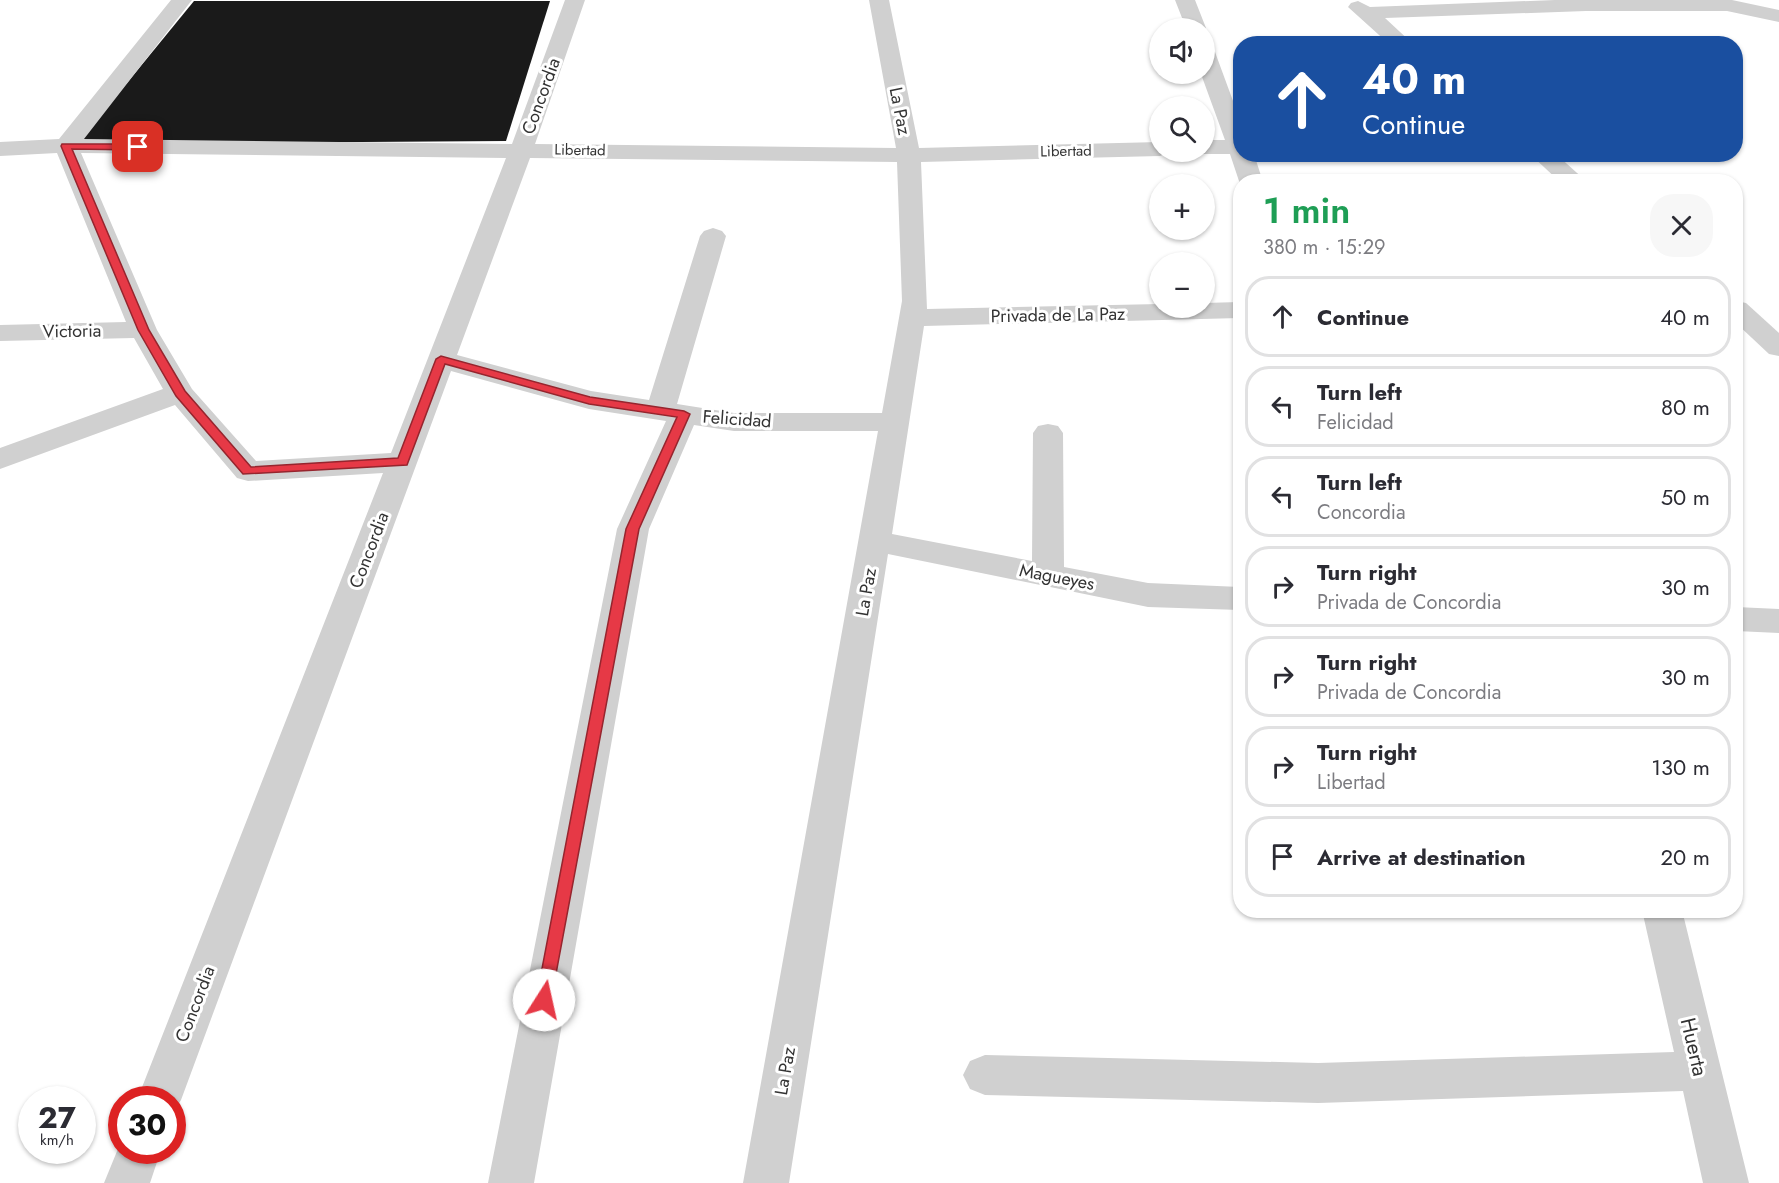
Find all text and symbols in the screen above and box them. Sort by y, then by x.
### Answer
map controls [1149,18,1215,318]
button: sound [1149,18,1215,84]
text: 40 m [1362,49,1466,110]
street label: Concordia [515,54,567,138]
icon: ahead [1263,60,1341,138]
street label: La Paz [883,85,918,138]
button: search [1149,96,1215,162]
text: Continue [1362,105,1465,144]
pin [112,121,163,172]
icon: arrive [121,130,154,163]
street label: Libertad [554,139,606,161]
street label: Libertad [1040,140,1092,162]
button: + [1149,174,1215,240]
text: 1 min [1263,184,1350,236]
button: close [1650,194,1713,257]
text: 380 m · 15:29 [1263,233,1386,262]
button: − [1149,252,1215,318]
icon: ahead [1266,300,1299,333]
street label: Privada de La Paz [990,301,1126,329]
text: Continue [1317,301,1409,333]
text: 40 m [1660,301,1710,333]
street label: Victoria [42,317,102,345]
text: Turn left [1317,376,1402,408]
icon: left [1266,390,1299,423]
text: 80 m [1661,391,1710,423]
street label: Felicidad [702,404,772,434]
text: Felicidad [1317,408,1394,437]
text: Turn left [1317,466,1402,498]
icon: left [1266,480,1299,513]
text: 50 m [1661,481,1710,513]
text: Concordia [1317,498,1406,527]
street label: Concordia [343,508,395,592]
text: Turn right [1317,556,1417,588]
street label: Magueyes [1017,557,1097,597]
street label: La Paz [849,565,883,618]
icon: right [1266,570,1299,603]
text: 30 m [1661,571,1710,603]
text: Privada de Concordia [1317,588,1501,617]
text: Turn right [1317,646,1417,678]
icon: right [1266,660,1299,693]
text: 30 m [1661,661,1710,693]
text: Privada de Concordia [1317,678,1501,707]
text: Turn right [1317,736,1417,768]
icon: right [1266,750,1299,783]
text: 130 m [1651,751,1710,783]
text: Libertad [1317,768,1386,797]
icon: arrive [1266,840,1299,873]
text: Arrive at destination [1317,841,1526,873]
text: 20 m [1661,841,1710,873]
street label: Concordia [169,962,221,1046]
position arrow [512,968,576,1032]
street label: Huerta [1673,1015,1715,1079]
street label: La Paz [768,1044,802,1097]
speed limit sign: 30 [108,1086,186,1164]
text: 27 [38,1096,76,1139]
text: km/h [40,1129,74,1151]

